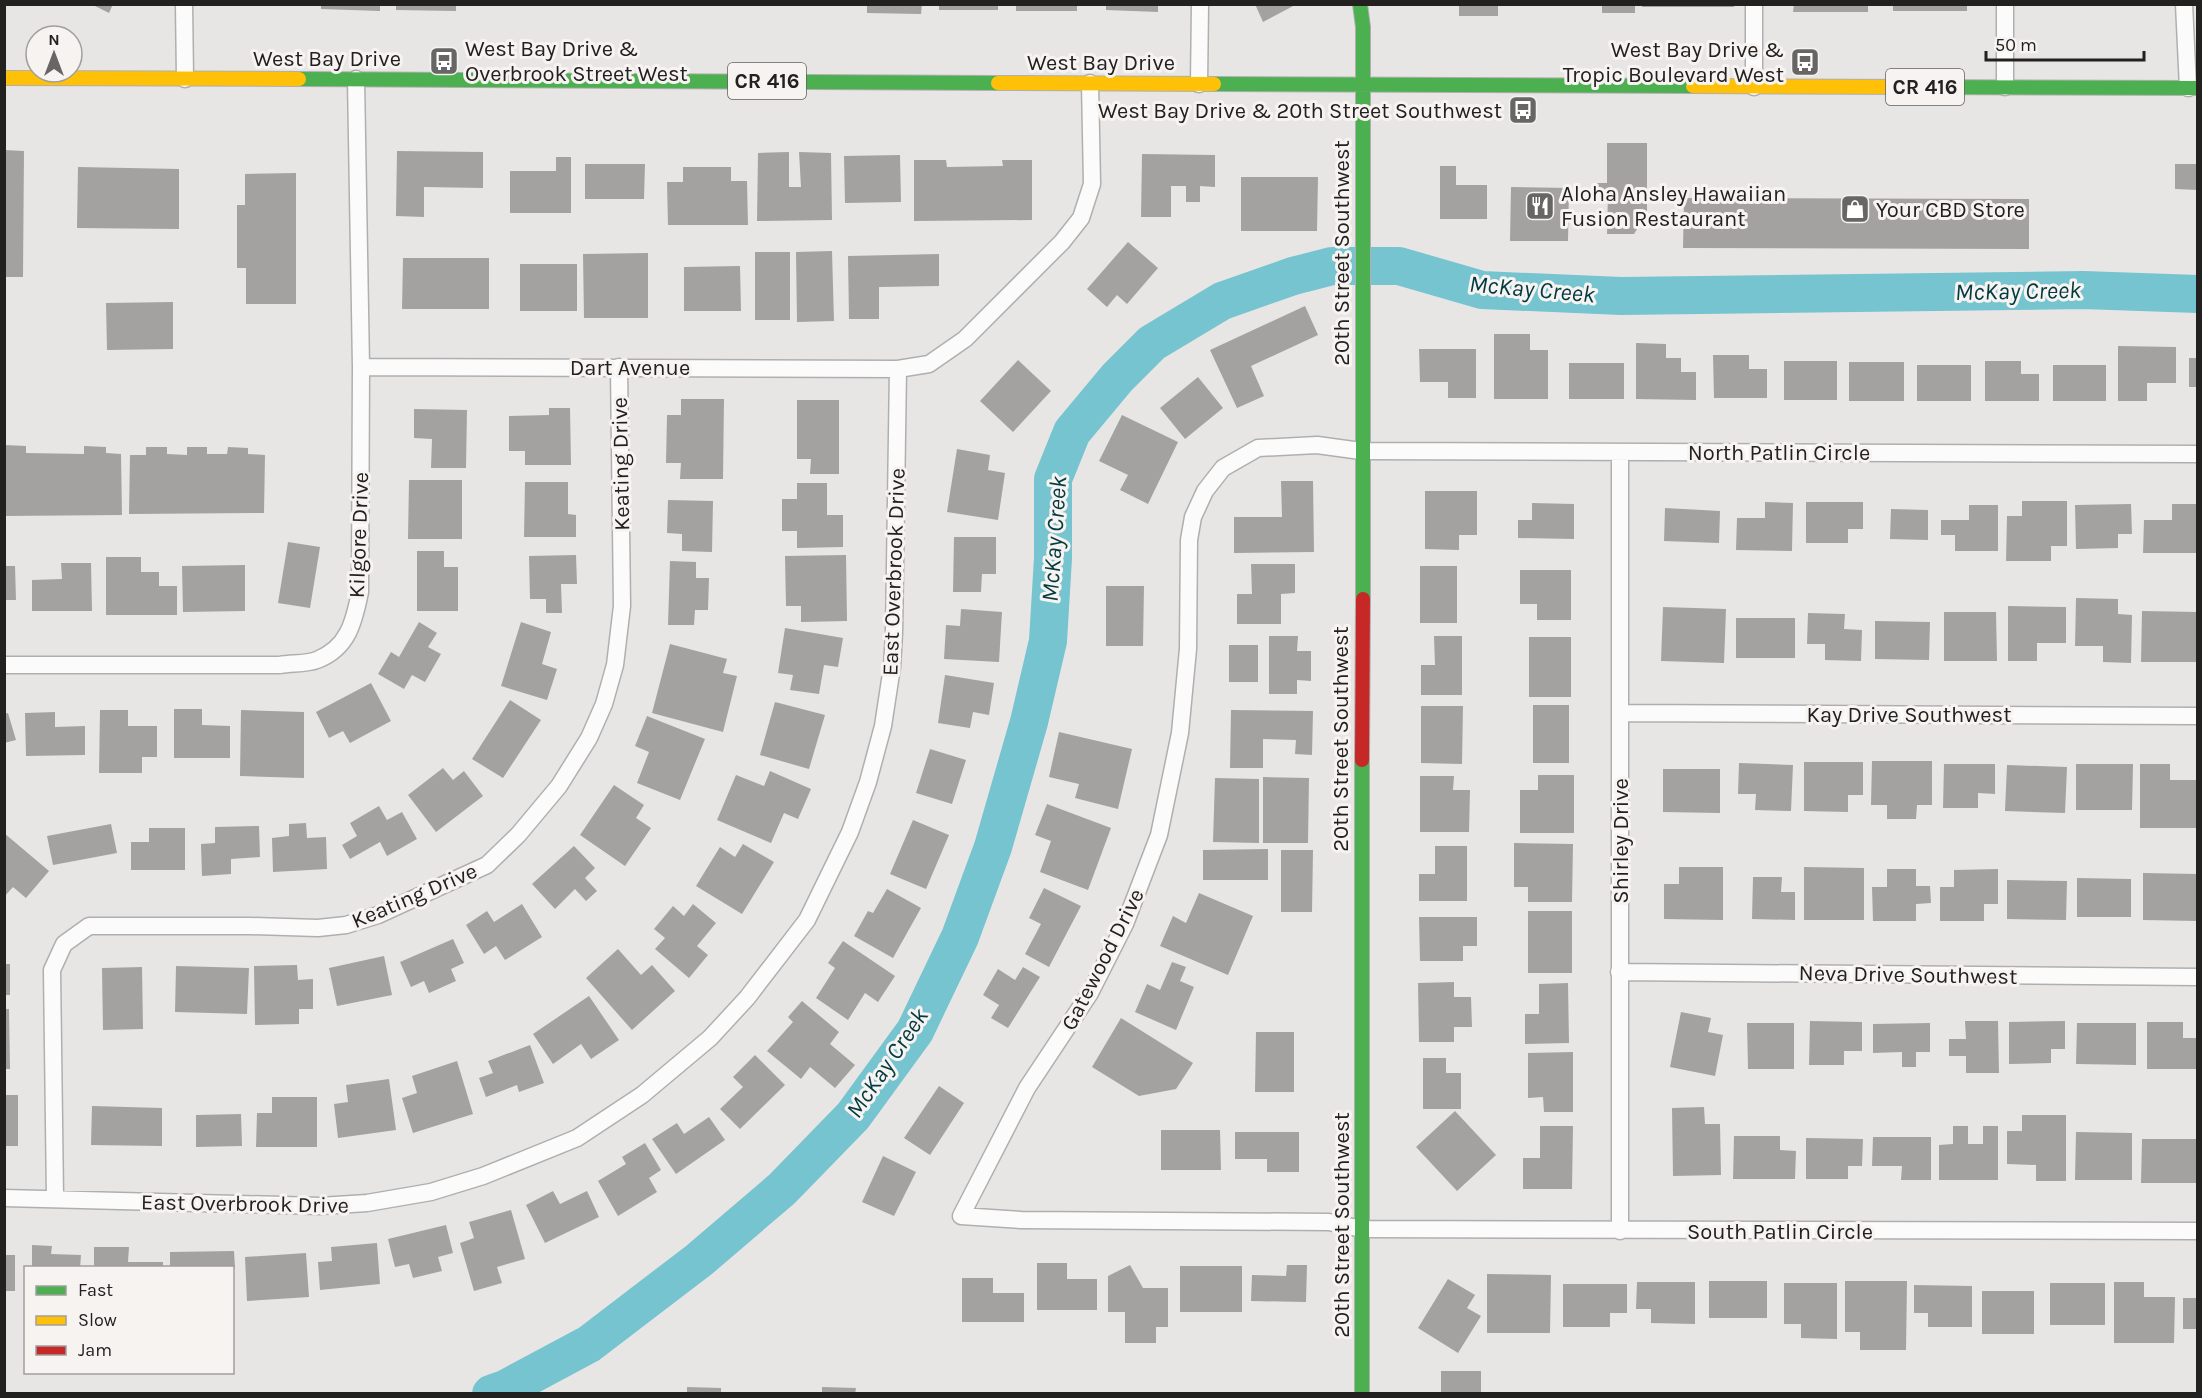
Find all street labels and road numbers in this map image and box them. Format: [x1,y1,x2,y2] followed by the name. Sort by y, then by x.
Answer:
[253,46,401,72] street label: West Bay Drive
[1027,50,1175,76] street label: West Bay Drive
[728,63,806,99] road number: CR 416
[1886,69,1964,105] road number: CR 416
[1329,140,1355,366] street label: 20th Street Southwest
[570,355,690,381] street label: Dart Avenue
[607,397,635,531] street label: Keating Drive
[1688,440,1870,466] street label: North Patlin Circle
[877,468,911,676] street label: East Overbrook Drive
[344,471,374,599] street label: Kilgore Drive
[1328,626,1354,852] street label: 20th Street Southwest
[1807,702,2011,728] street label: Kay Drive Southwest
[1608,778,1634,904] street label: Shirley Drive
[348,858,481,934] street label: Keating Drive
[1056,884,1150,1035] street label: Gatewood Drive
[1798,960,2017,990] street label: Neva Drive Southwest
[1329,1112,1355,1338] street label: 20th Street Southwest
[141,1189,349,1219] street label: East Overbrook Drive
[1687,1219,1873,1245] street label: South Patlin Circle

